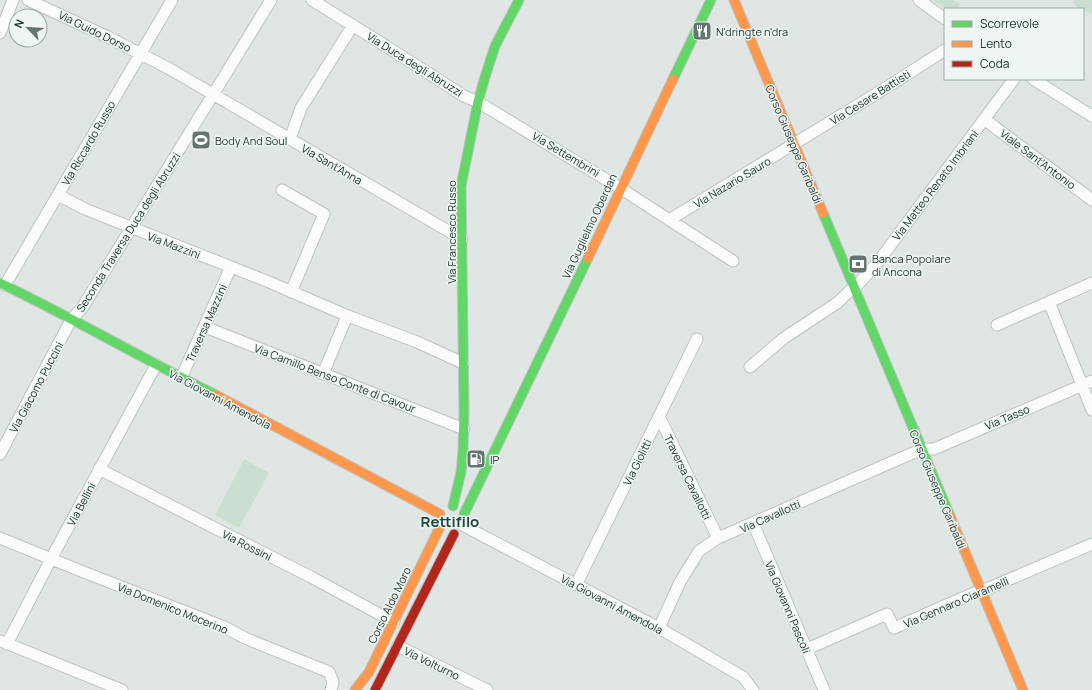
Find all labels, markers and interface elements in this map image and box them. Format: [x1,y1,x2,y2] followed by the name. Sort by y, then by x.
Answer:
[56,7,134,55] street label: Via Guido Dorso
[8,8,48,48] north arrow
[944,8,1084,80] legend
[980,15,1039,32] text: Scorrevole
[10,17,27,30] text: N
[691,20,713,42] restaurant icon: N'dringte n'dra
[716,24,788,39] place label: N'dringte n'dra
[364,28,466,100] street label: Via Duca degli Abruzzi
[980,35,1012,52] text: Lento
[980,55,1009,72] text: Coda
[827,66,913,128] street label: Via Cesare Battisti
[762,82,826,206] street label: Corso Giuseppe Garibaldi
[58,97,119,188] street label: Via Riccardo Russo
[997,126,1079,193] street label: Viale Sant'Antonio
[888,127,982,243] street label: Via Matteo Renato Imbriani
[529,128,603,180] street label: Via Settembrini
[190,129,212,151] sports icon: Body And Soul
[215,133,287,148] place label: Body And Soul
[299,140,365,188] street label: Via Sant'Anna
[72,149,184,315] street label: Seconda Traversa Duca degli Abruzzi
[691,153,774,211] street label: Via Nazario Sauro
[558,171,620,281] street label: Via Guglielmo Oberdan
[444,180,459,284] street label: Via Francesco Russo
[145,228,203,262] street label: Via Mazzini
[872,251,951,279] place label: Banca Popolare di Ancona
[847,253,869,275] bank icon: Banca Popolare di Ancona
[182,282,230,364] street label: Traversa Mazzini
[6,339,66,435] street label: Via Giacomo Puccini
[252,340,418,416] street label: Via Camillo Benso Conte di Cavour
[166,366,274,432] street label: Via Giovanni Amendola
[982,401,1032,433] street label: Via Tasso
[906,427,970,551] street label: Corso Giuseppe Garibaldi
[661,432,715,522] street label: Traversa Cavallotti
[619,436,655,488] street label: Via Giolitti
[465,448,487,470] fuel station icon: IP
[490,452,500,467] place label: IP
[63,480,99,528] street label: Via Bellini
[737,496,803,536] street label: Via Cavallotti
[421,511,479,532] district label: Rettifilo
[220,526,274,564] street label: Via Rossini
[762,559,814,655] street label: Via Giovanni Pascoli
[364,564,414,646] street label: Corso Aldo Moro
[558,571,666,637] street label: Via Giovanni Amendola
[901,573,1011,631] street label: Via Gennaro Ciaramelli
[115,579,231,637] street label: Via Domenico Mocerino
[402,643,463,683] street label: Via Volturno

